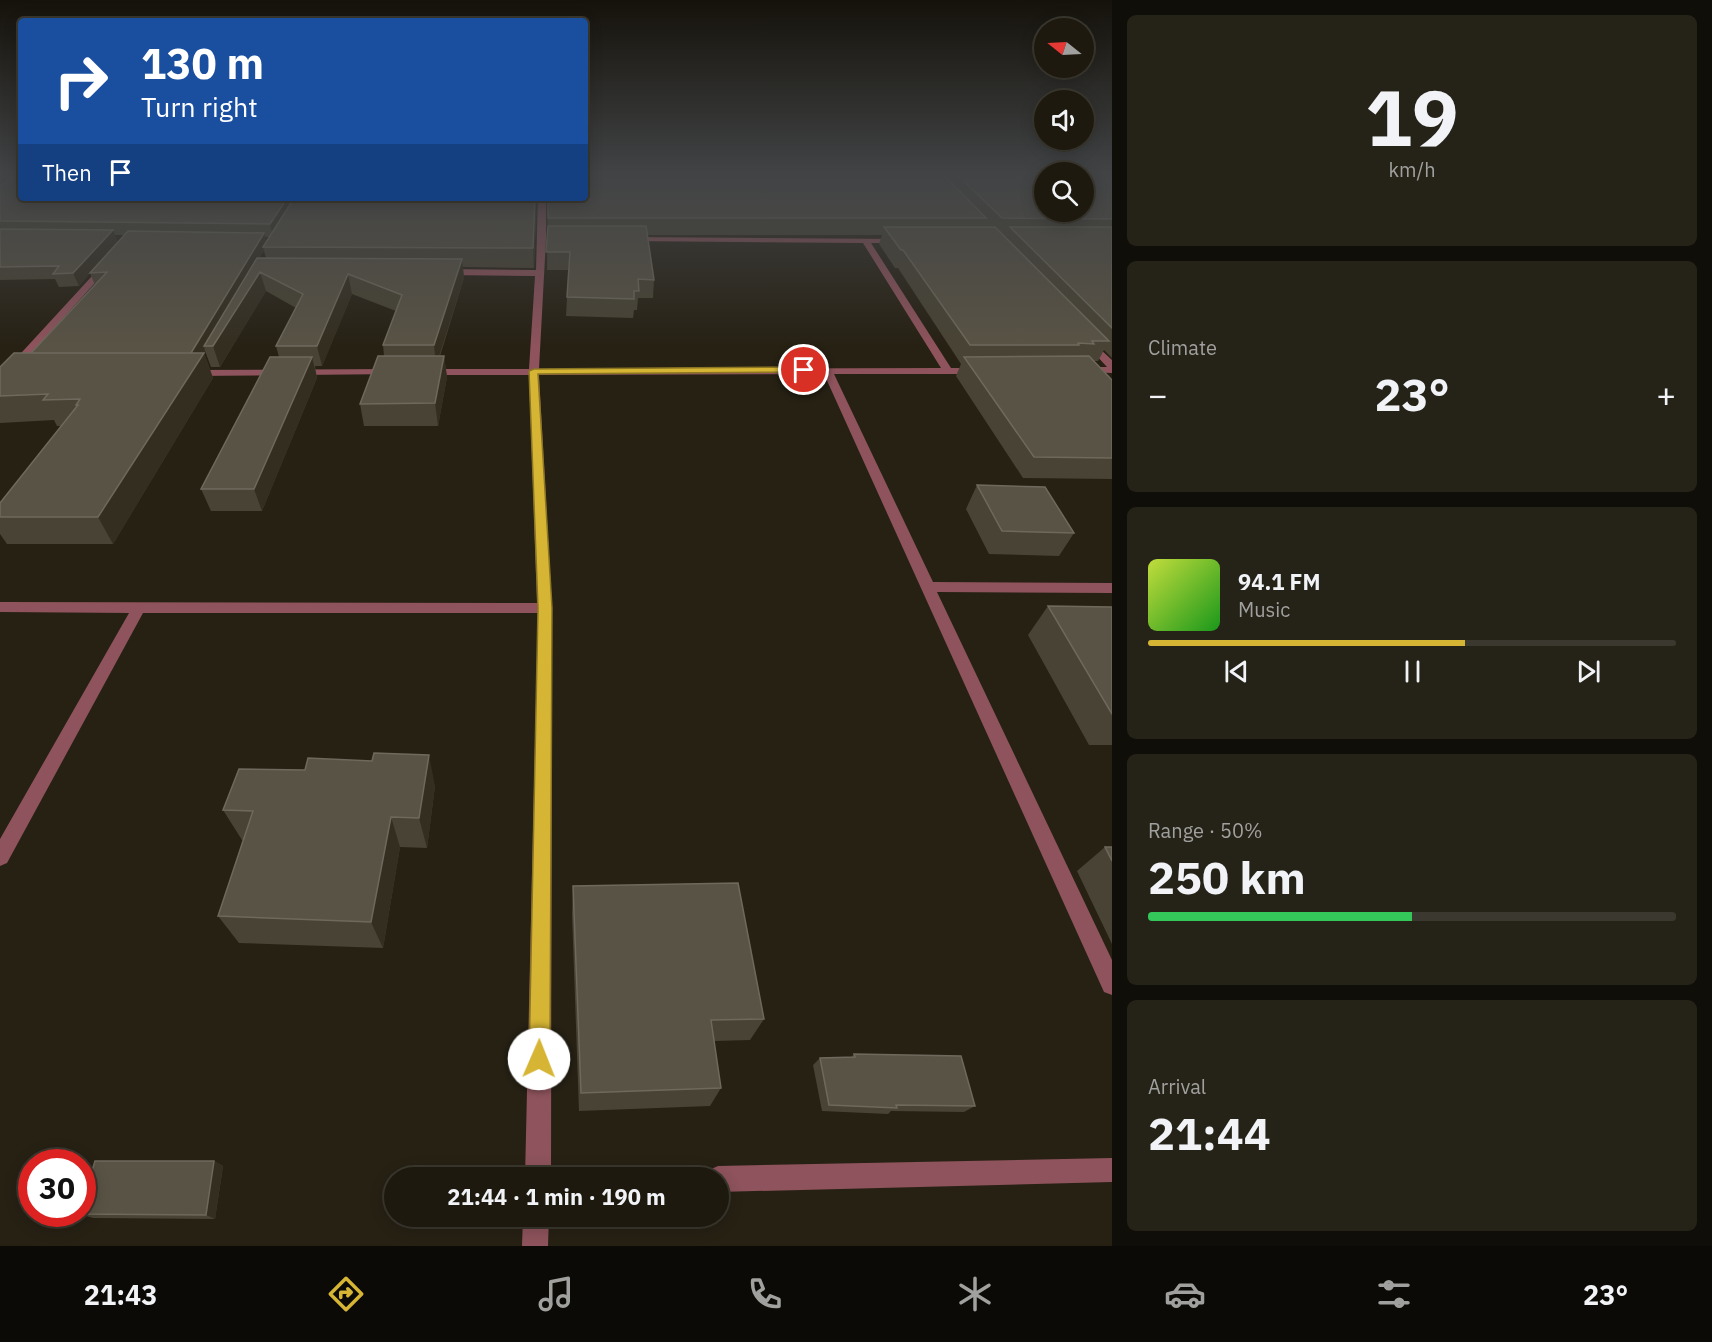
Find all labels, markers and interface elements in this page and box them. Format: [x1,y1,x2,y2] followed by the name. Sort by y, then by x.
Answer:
[1034,18,1094,78] north arrow
[1034,18,1094,222] map controls
[141,36,264,91] text: 130 m
[42,42,120,120] icon: right
[1365,66,1459,167] text: 19
[141,89,258,124] text: Turn right
[1034,90,1094,150] button: sound
[104,156,137,189] icon: arrive
[1388,156,1436,183] text: km/h
[42,158,92,187] text: Then
[1034,162,1094,222] button: search
[1148,334,1217,361] text: Climate
[778,344,829,395] pin
[787,353,820,386] icon: arrive
[1374,365,1450,423] text: 23°
[1148,373,1168,416] text: −
[1656,373,1676,416] text: +
[1238,567,1321,596] text: 94.1 FM
[1238,596,1290,623] text: Music
[1220,655,1253,688] icon: previous
[1396,655,1429,688] icon: pause
[1572,655,1605,688] icon: next
[1148,817,1263,844] text: Range · 50%
[1148,848,1306,906] text: 250 km
[507,1027,571,1091] position arrow
[1148,1073,1206,1100] text: Arrival
[1148,1104,1271,1162] text: 21:44
[18,1149,96,1227] speed limit sign: 30
[447,1182,666,1211] text: 21:44 · 1 min · 190 m
[325,1273,367,1315] icon: directions
[535,1273,577,1315] icon: music
[744,1273,786,1315] icon: phone
[954,1273,996,1315] icon: climate
[1164,1273,1206,1315] icon: car
[1373,1273,1415,1315] icon: filters
[84,1277,158,1312] text: 21:43
[1583,1277,1628,1312] text: 23°

